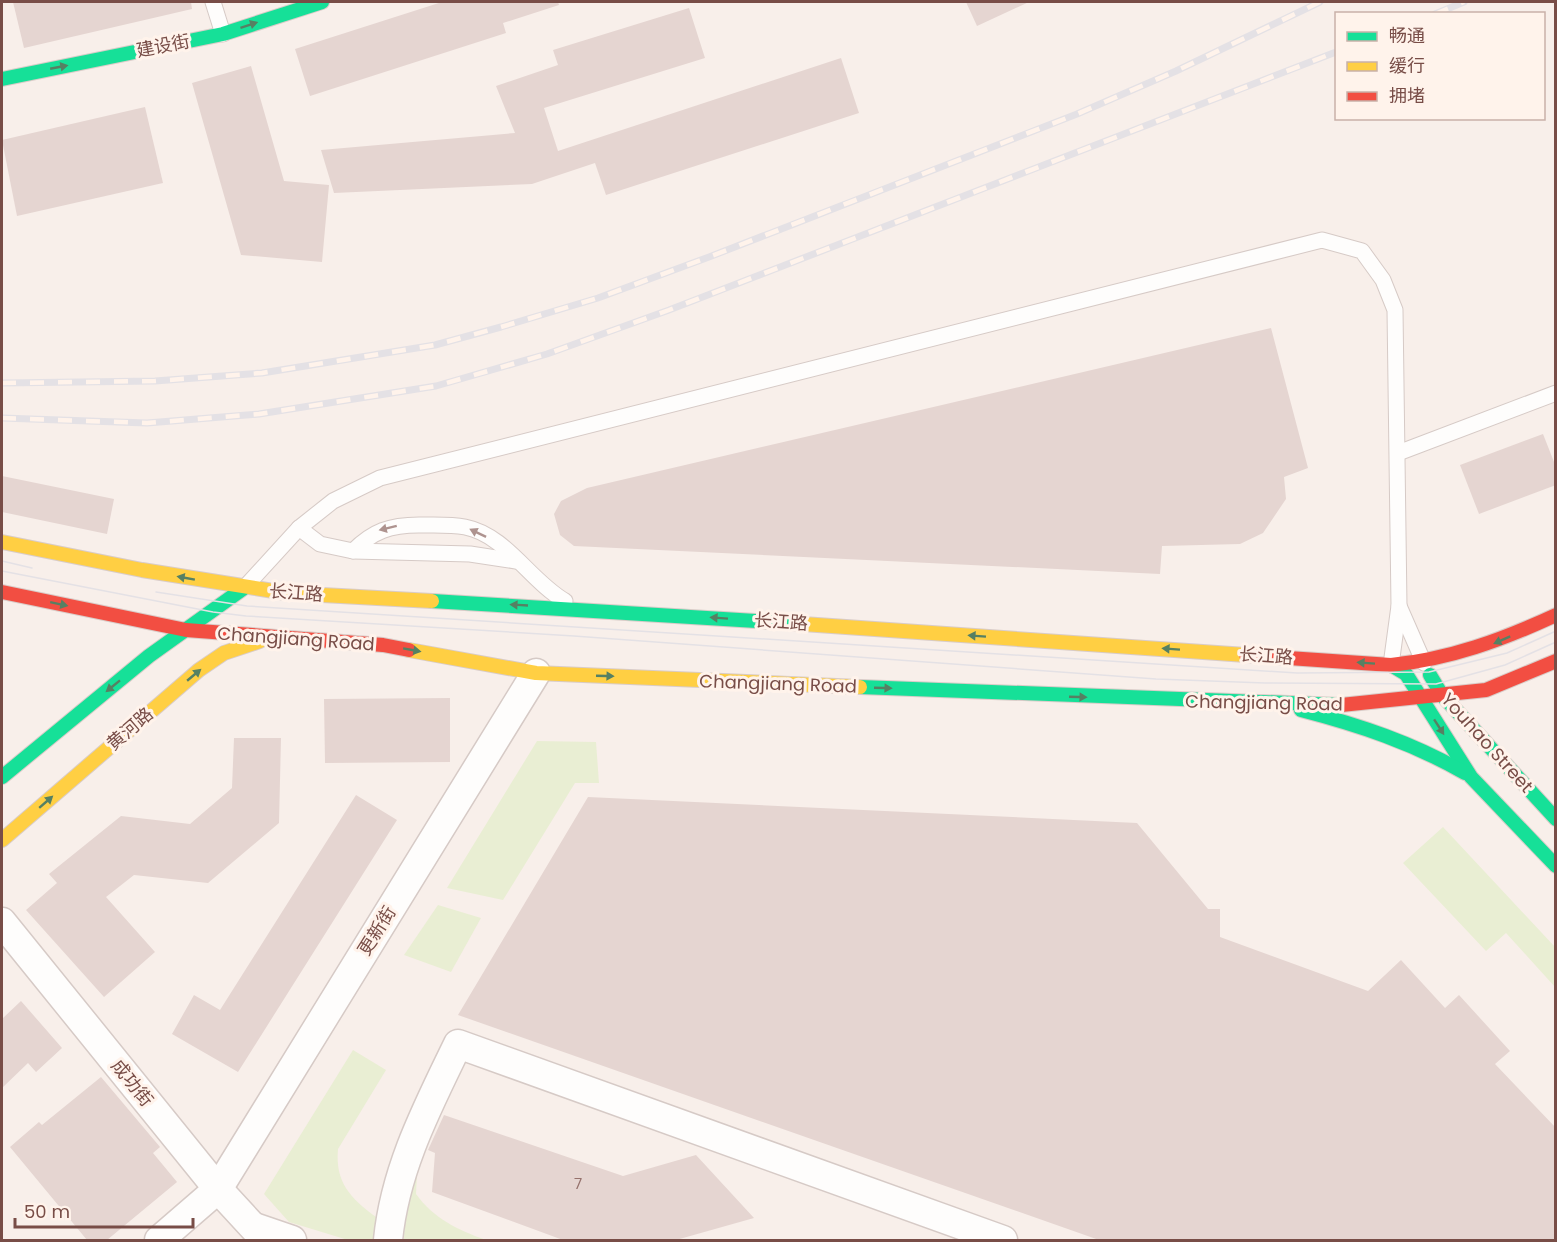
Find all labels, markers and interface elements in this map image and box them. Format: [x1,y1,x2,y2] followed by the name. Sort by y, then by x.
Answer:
[1335,12,1545,120] legend
[240,20,258,30] one-way arrow
[1389,23,1425,48] text: 畅通
[134,28,192,63] street label: 建设街
[1389,53,1425,78] text: 缓行
[50,62,69,71] one-way arrow
[1389,83,1425,108] text: 拥堵
[379,524,397,534] one-way arrow
[470,528,487,537] one-way arrow
[176,573,195,582] one-way arrow
[268,578,324,607] street label: 长江路
[50,600,69,609] one-way arrow
[509,600,528,609] one-way arrow
[753,607,809,636] street label: 长江路
[710,613,729,622] one-way arrow
[217,621,376,656] street label: Changjiang Road
[967,631,986,640] one-way arrow
[1493,635,1511,645] one-way arrow
[1238,641,1294,670] street label: 长江路
[1162,645,1181,654] one-way arrow
[402,646,421,655] one-way arrow
[1356,658,1375,668] one-way arrow
[186,668,202,681] one-way arrow
[699,668,857,699] street label: Changjiang Road
[595,672,614,681] one-way arrow
[106,679,121,692] one-way arrow
[874,684,893,693] one-way arrow
[1436,687,1539,798] street label: Youhao Street
[1185,689,1343,716] street label: Changjiang Road
[1069,692,1088,701] one-way arrow
[101,701,158,756] street label: 黄河路
[1433,718,1445,734] one-way arrow
[38,796,53,809] one-way arrow
[352,901,401,960] street label: 更新街
[106,1054,159,1112] street label: 成功街
[574,1173,582,1194] house number: 7
[15,1191,194,1229] scale bar
[24,1199,70,1224] text: 50 m

